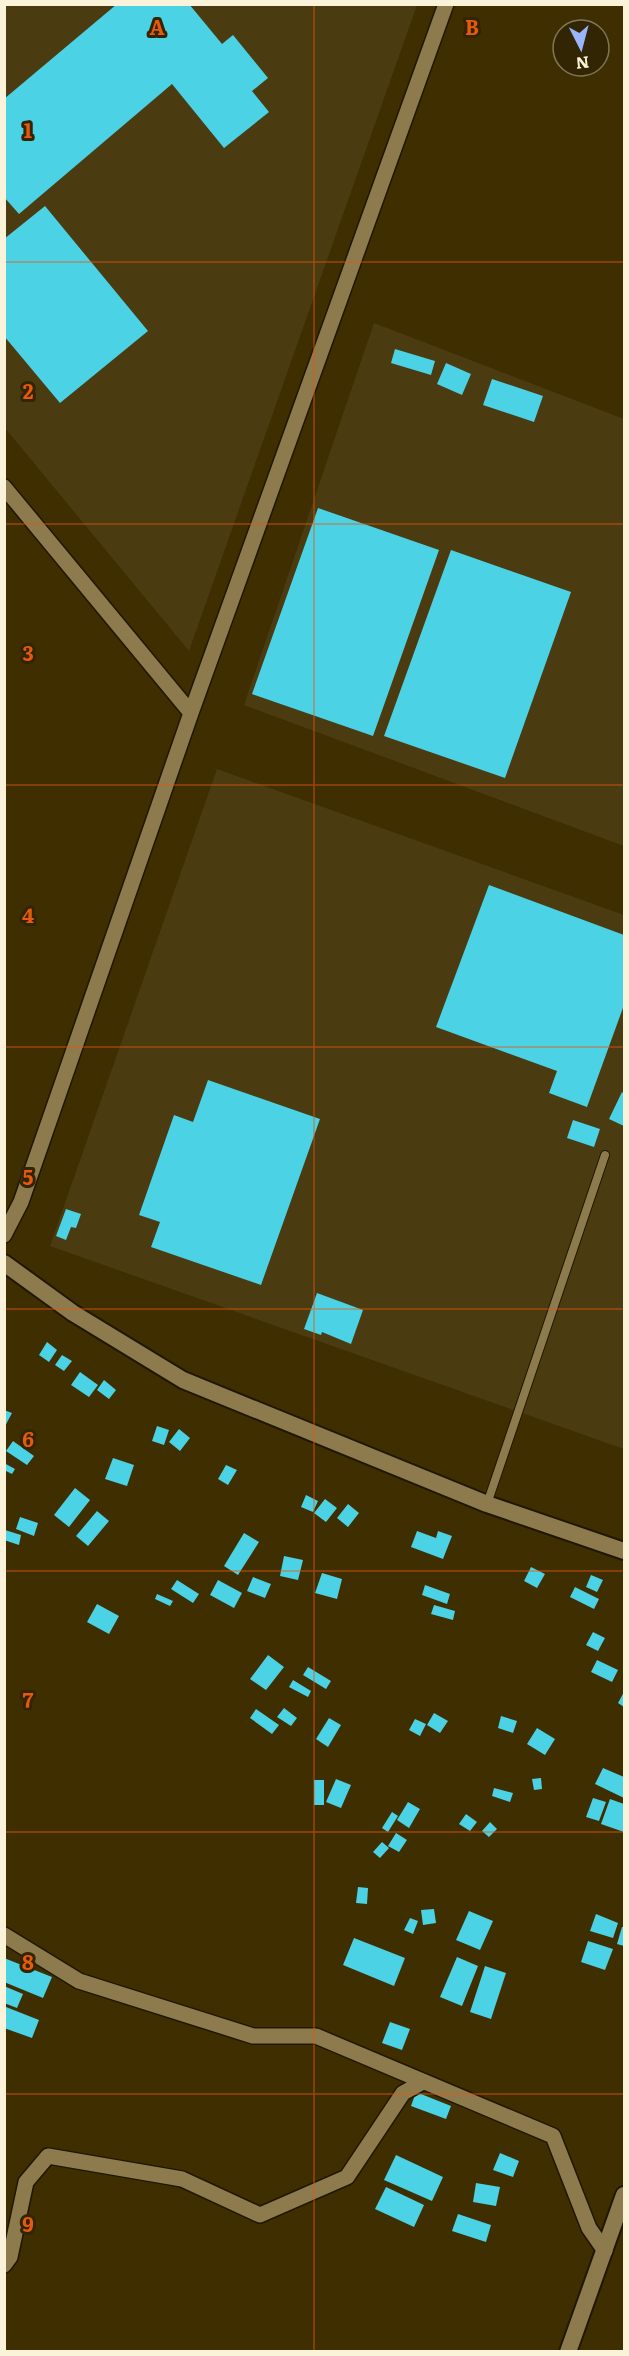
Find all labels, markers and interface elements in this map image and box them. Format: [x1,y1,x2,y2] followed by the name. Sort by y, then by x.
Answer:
[149,11,165,41] text: A
[465,11,479,41] text: B
[551,18,611,78] north arrow
[575,51,591,77] text: N
[24,114,32,144] text: 1
[23,375,34,405] text: 2
[22,637,34,667] text: 3
[22,899,34,929] text: 4
[23,1161,34,1191] text: 5
[22,1423,34,1453] text: 6
[23,1684,34,1714] text: 7
[22,1946,34,1976] text: 8
[22,2208,34,2238] text: 9

